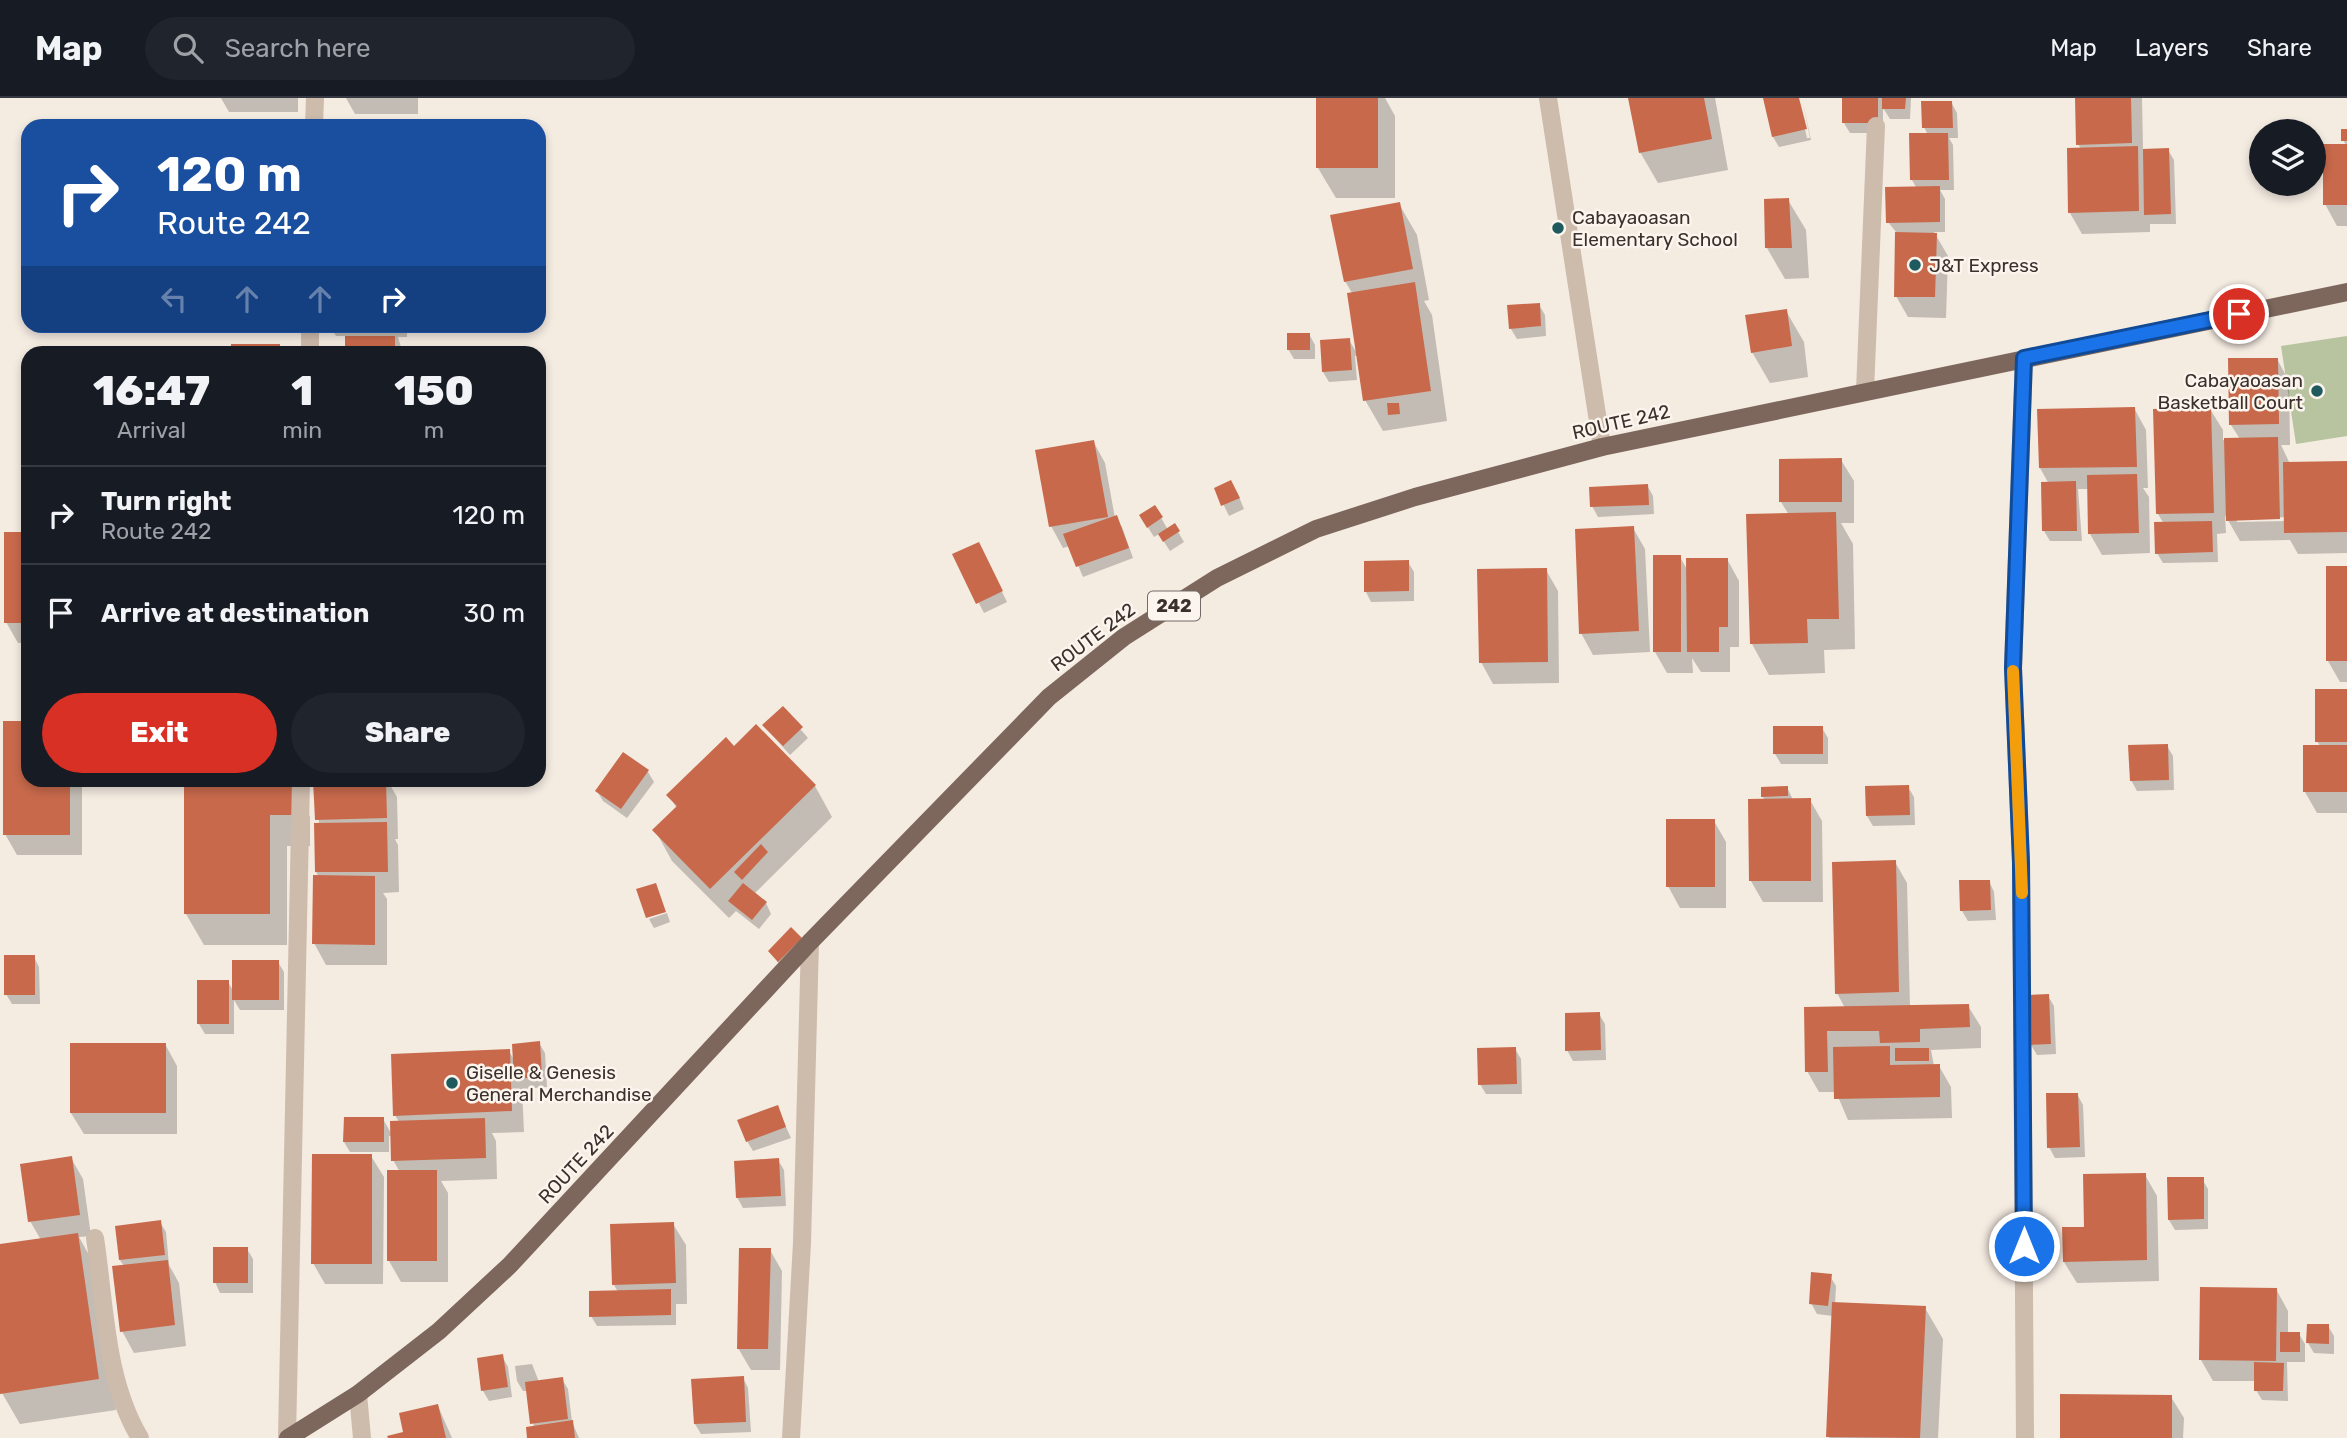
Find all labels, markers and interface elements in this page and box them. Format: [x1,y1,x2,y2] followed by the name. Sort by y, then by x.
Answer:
[145,17,635,80] search box
[35,29,103,68] text: Map
[169,29,207,67] icon: search
[225,33,370,64] text: Search here
[2050,34,2097,62] text: Map
[2135,34,2209,62] text: Layers
[2247,34,2312,62] text: Share
[2249,119,2326,196] map controls
[2249,119,2326,196] button: layers
[157,145,302,203] text: 120 m
[42,147,133,238] icon: right
[157,204,311,242] text: Route 242
[1572,206,1738,251] place label: Cabayaoasan Elementary School
[1550,220,1566,236] marker: Cabayaoasan Elementary School
[1929,254,2039,277] place label: J&T Express
[1907,257,1923,273] marker: J&T Express
[155,280,193,318] icon: left
[228,280,266,318] icon: ahead
[301,280,339,318] icon: ahead
[374,280,412,318] icon: right
[2209,284,2269,344] pin
[2220,295,2258,333] icon: arrive
[93,366,210,416] text: 16:47
[291,366,313,416] text: 1
[394,366,474,416] text: 150
[2157,369,2304,414] place label: Cabayaoasan Basketball Court
[2309,383,2325,399] marker: Cabayaoasan Basketball Court
[1570,400,1672,444] street label: ROUTE 242
[117,416,186,444] text: Arrival
[282,416,322,444] text: min
[424,416,444,444] text: m
[101,486,231,517] text: Turn right
[42,496,80,534] icon: right
[453,500,525,531] text: 120 m
[101,517,212,545] text: Route 242
[1148,592,1200,620] road number: 242
[42,594,80,632] icon: arrive
[101,598,369,629] text: Arrive at destination
[463,598,525,629] text: 30 m
[1046,598,1140,676] street label: ROUTE 242
[42,693,277,773] button: Exit
[291,693,525,773] button: Share
[466,1061,652,1106] place label: Giselle & Genesis General Merchandise
[444,1075,460,1091] marker: Giselle & Genesis General Merchandise
[534,1120,618,1208] street label: ROUTE 242
[1987,1209,2061,1283] position arrow

